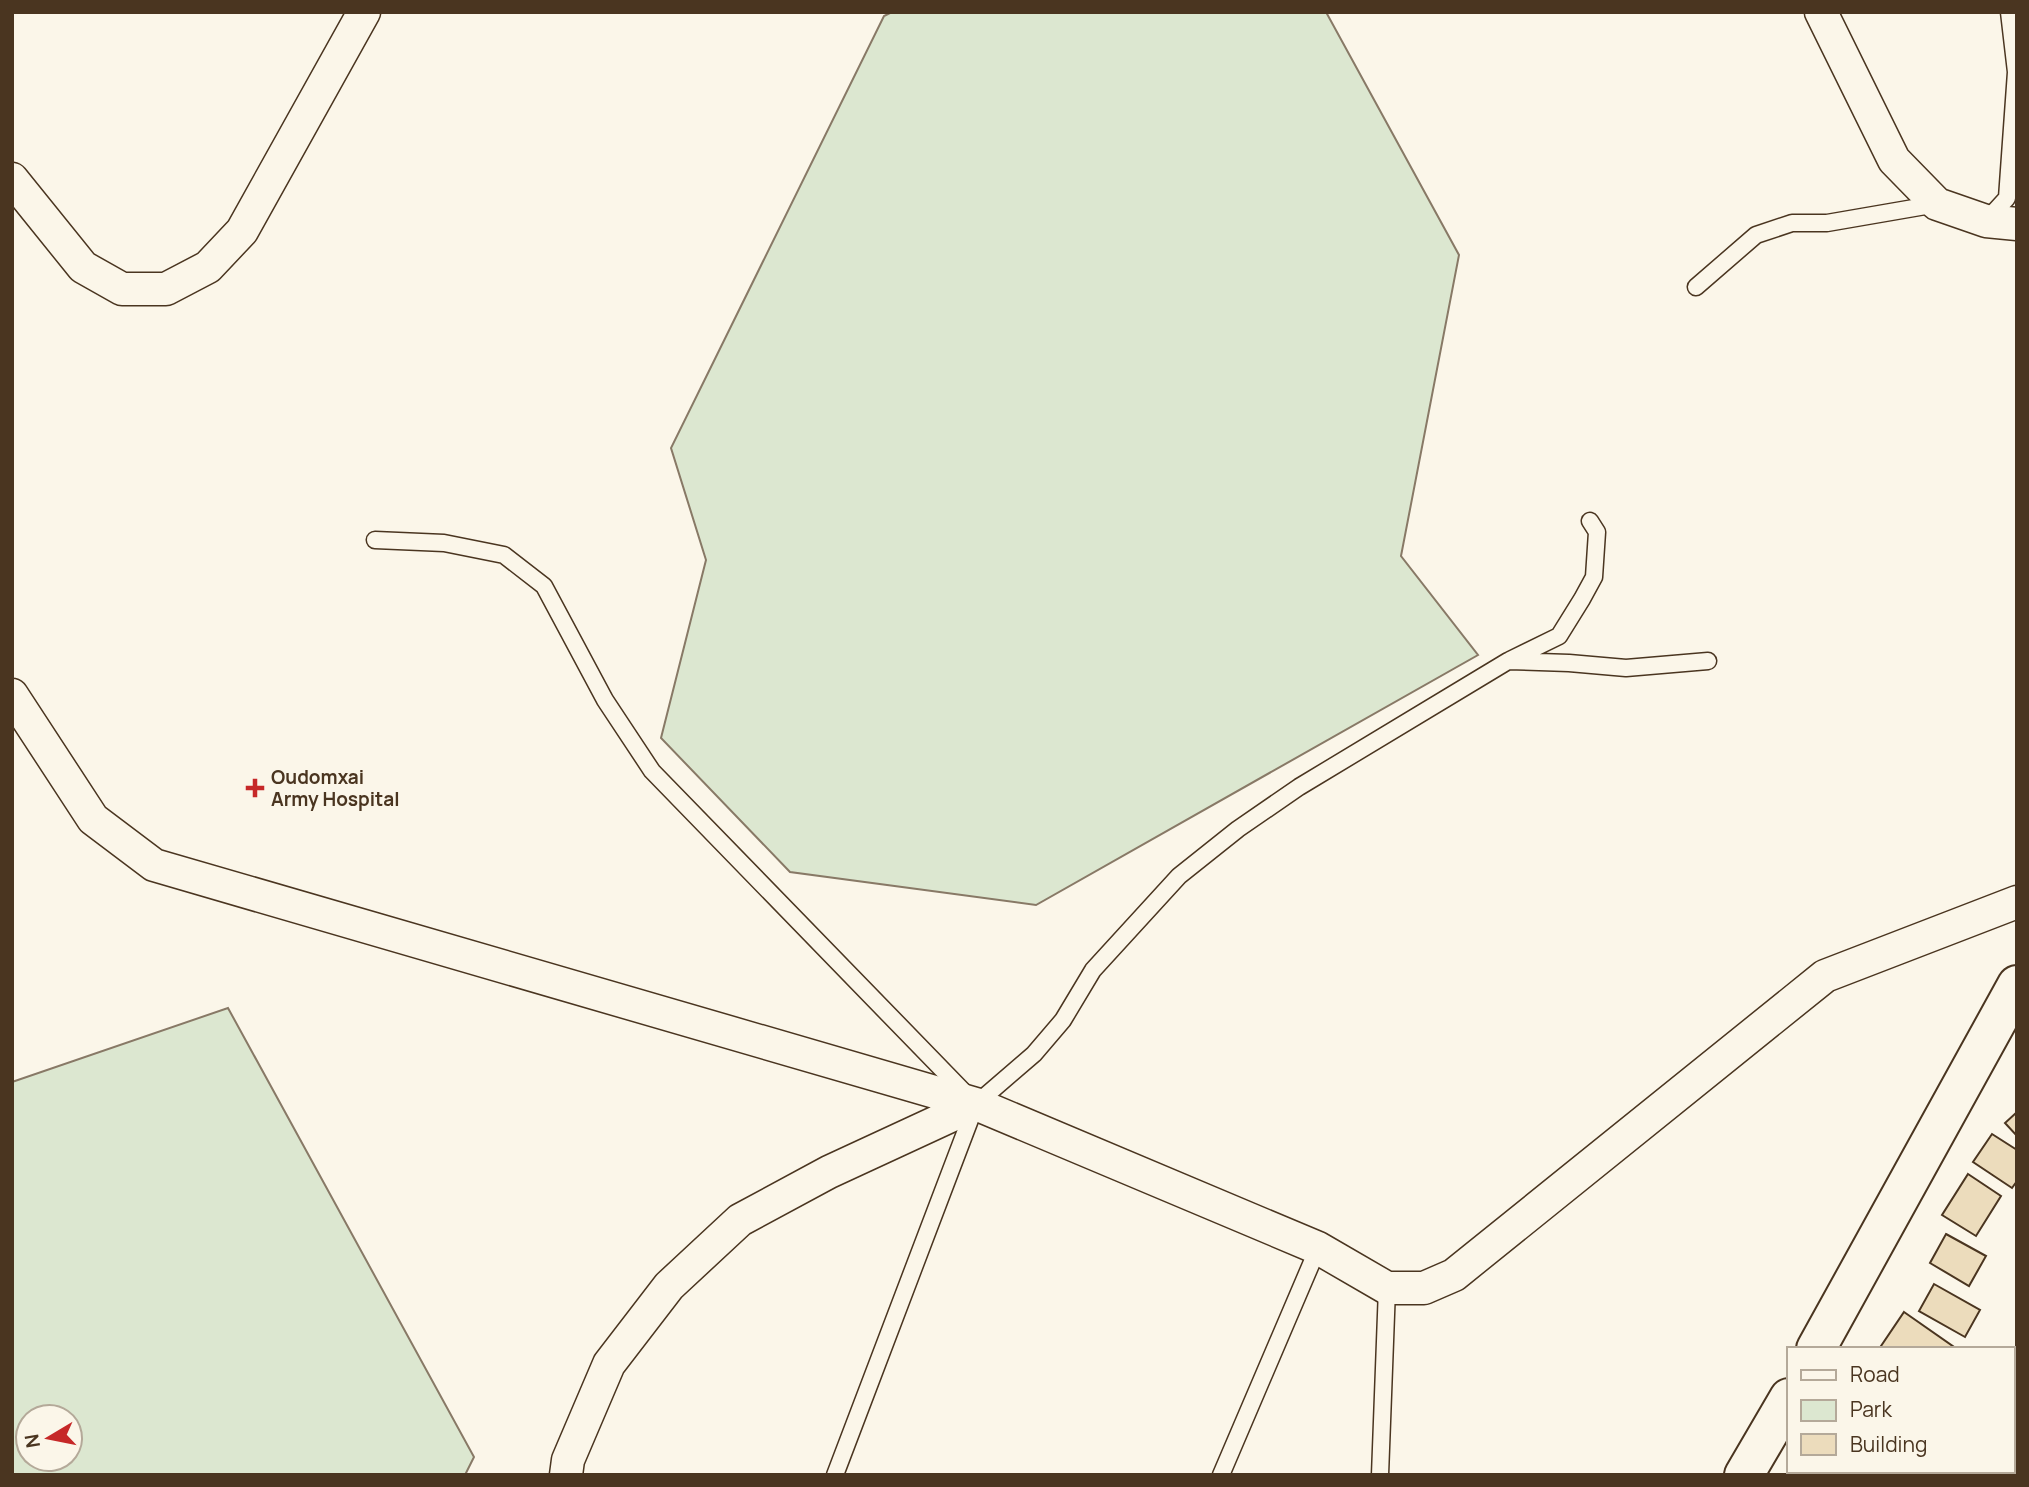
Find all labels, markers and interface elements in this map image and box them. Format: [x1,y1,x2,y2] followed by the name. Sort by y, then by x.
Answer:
[271,764,400,812] place label: Oudomxai Army Hospital
[245,778,265,798] marker: Oudomxai Army Hospital
[1787,1347,2015,1473] legend
[1850,1360,1900,1388] text: Road
[1850,1395,1892,1423] text: Park
[14,1403,84,1473] north arrow
[1850,1430,1927,1458] text: Building
[18,1432,46,1450] text: N

